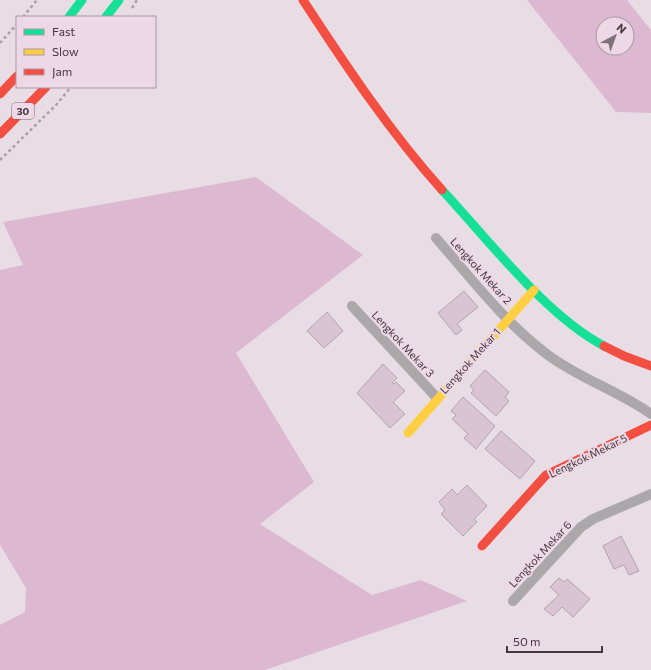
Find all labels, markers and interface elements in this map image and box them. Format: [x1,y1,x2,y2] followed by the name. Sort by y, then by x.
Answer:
[16,16,156,88] legend
[595,16,635,56] north arrow
[615,20,629,36] text: N
[52,24,75,38] text: Fast
[52,44,79,58] text: Slow
[52,64,72,79] text: Jam
[12,103,34,119] road number: 30
[448,235,515,307] street label: Lengkok Mekar 2
[369,308,437,379] street label: Lengkok Mekar 3
[437,325,503,396] street label: Lengkok Mekar 1
[546,431,629,480] street label: Lengkok Mekar 5
[506,518,574,590] street label: Lengkok Mekar 6
[507,628,602,654] scale bar
[513,634,541,648] text: 50 m

